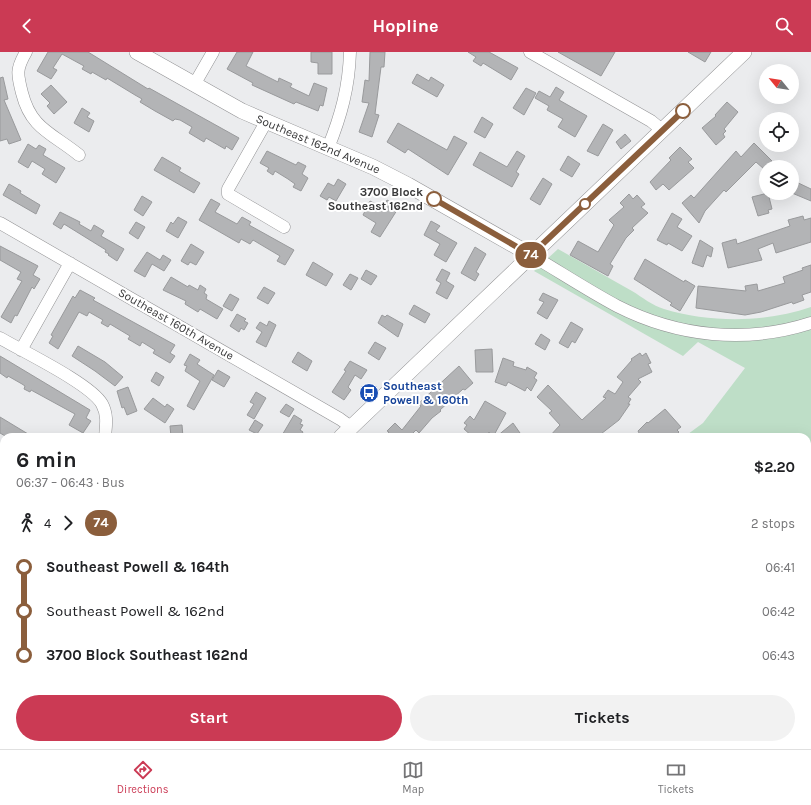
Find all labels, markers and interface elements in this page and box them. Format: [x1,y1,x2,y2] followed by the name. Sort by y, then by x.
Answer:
[16,15,38,37] icon: back
[372,15,439,37] text: Hopline
[773,15,795,37] icon: search
[759,64,799,104] north arrow
[759,64,799,200] map controls
[675,103,691,119] unlabelled marker
[254,111,382,177] street label: Southeast 162nd Avenue
[759,112,799,152] button: locate
[759,160,799,200] button: layers
[328,185,423,213] place label: 3700 Block Southeast 162nd
[426,191,442,207] marker: 3700 Block Southeast 162nd
[579,198,591,210] unlabelled marker
[513,242,549,268] line badge: 74
[523,246,539,263] text: 74
[116,285,236,363] street label: Southeast 160th Avenue
[383,379,469,407] place label: Southeast Powell & 160th
[358,382,380,404] bus stop icon: Southeast Powell & 160th
[16,447,77,473] text: 6 min
[754,458,795,476] text: $2.20
[16,475,125,490] text: 06:37 – 06:43 · Bus
[16,512,38,534] icon: walk
[57,512,79,534] icon: forward
[93,514,109,531] text: 74
[44,516,51,531] text: 4
[751,516,795,531] text: 2 stops
[46,558,229,576] text: Southeast Powell & 164th
[765,560,795,575] text: 06:41
[46,602,225,620] text: Southeast Powell & 162nd
[762,604,795,619] text: 06:42
[46,646,248,664] text: 3700 Block Southeast 162nd
[762,648,795,663] text: 06:43
[16,695,402,741] button: Start
[410,695,795,741] button: Tickets
[117,759,169,796] tab: Directions
[402,759,424,796] tab: Map
[658,759,694,796] tab: Tickets

